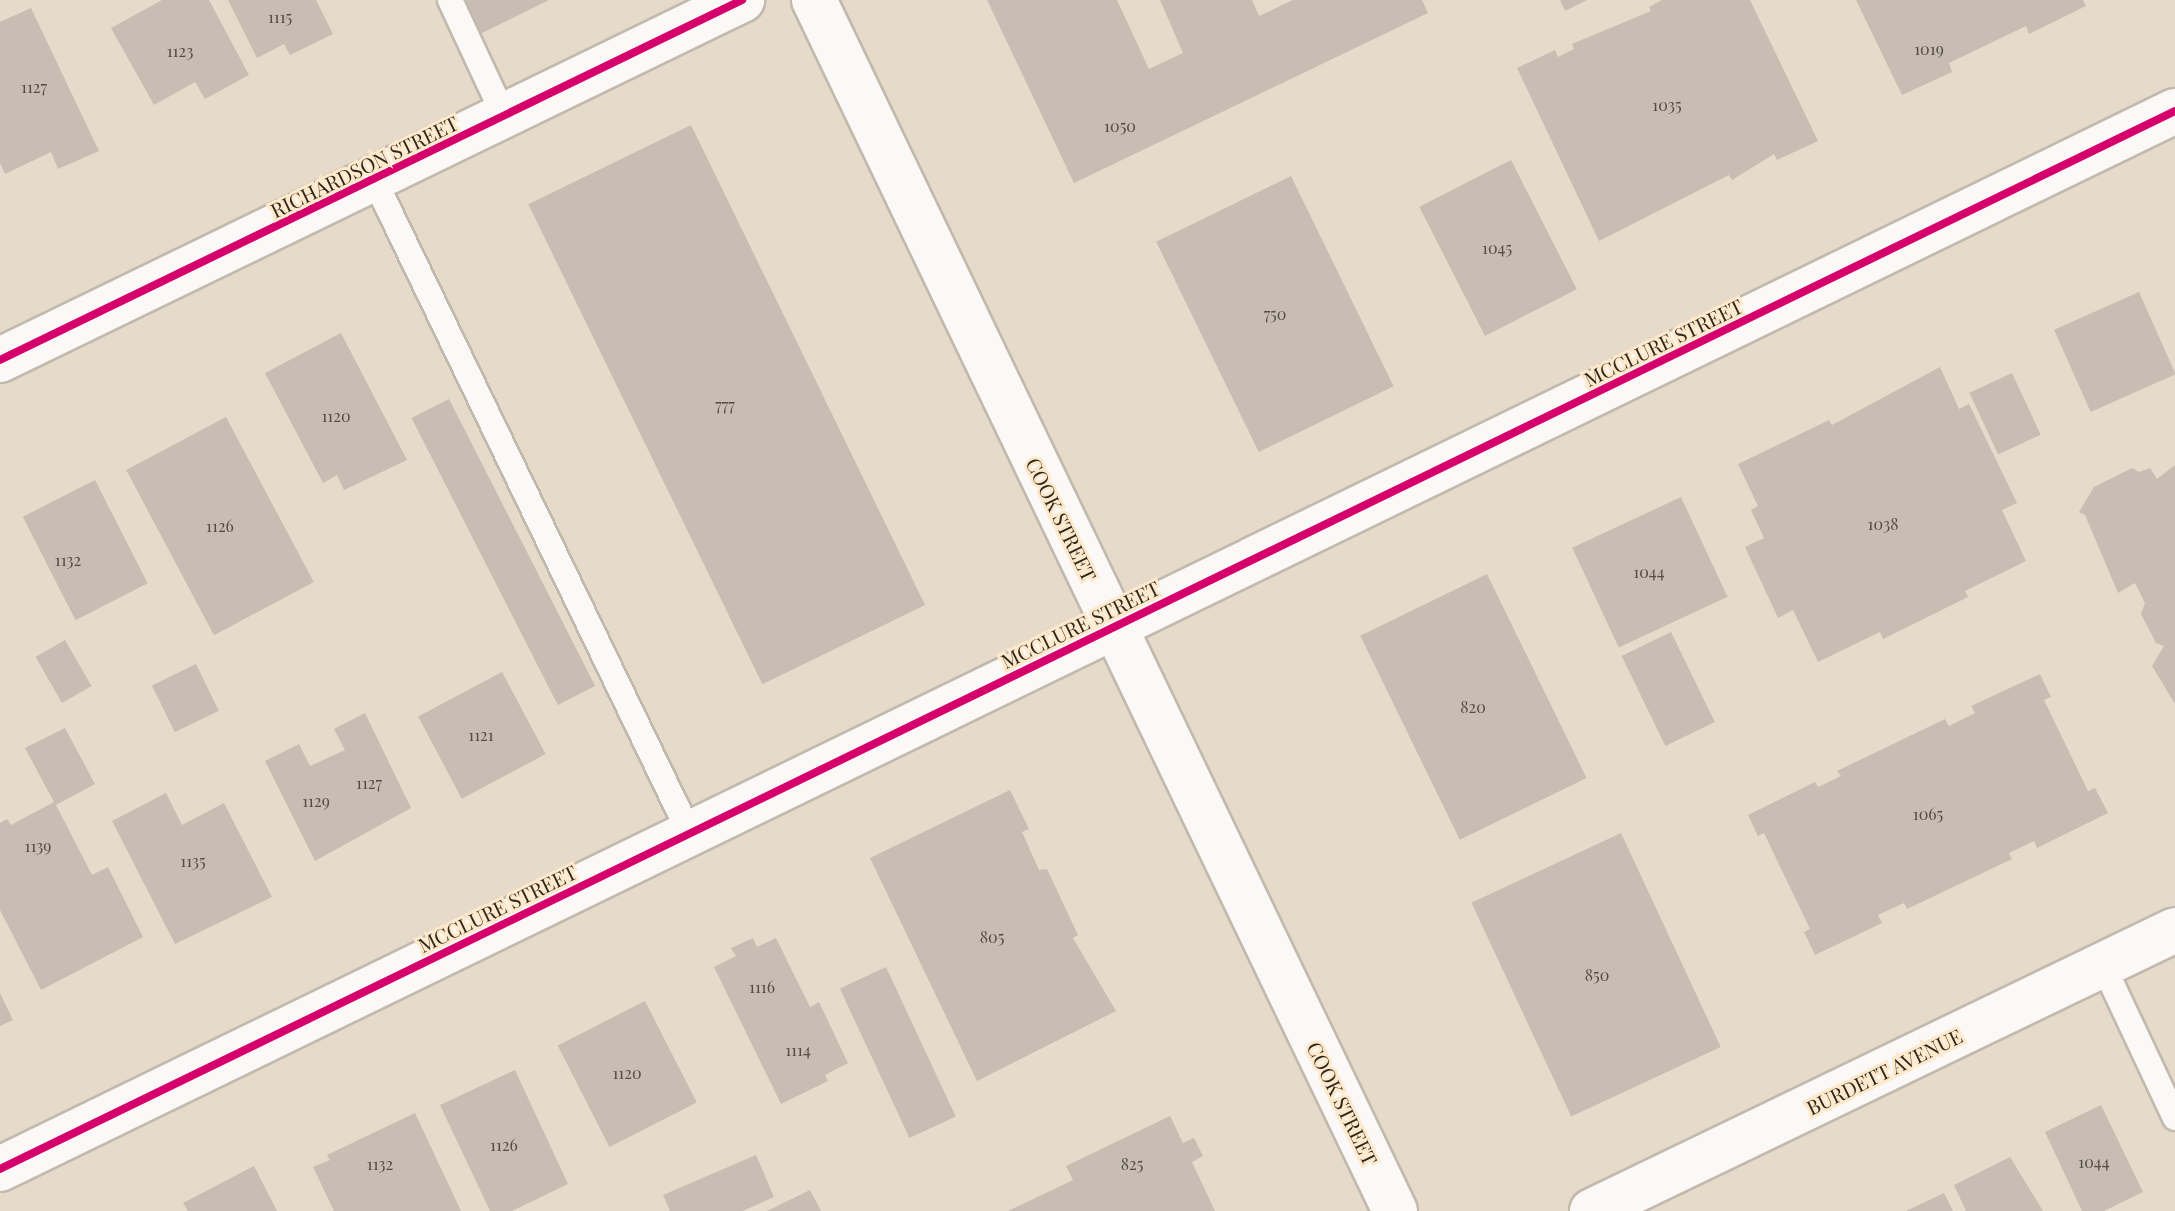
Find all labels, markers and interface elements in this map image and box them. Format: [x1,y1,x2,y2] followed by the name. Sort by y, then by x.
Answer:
[268,7,292,27] house number: 1115
[1914,39,1944,59] house number: 1019
[167,41,193,61] house number: 1123
[21,77,47,97] house number: 1127
[1652,95,1682,115] house number: 1035
[266,110,462,222] street label: RICHARDSON STREET
[1104,116,1136,136] house number: 1050
[1482,238,1512,258] house number: 1045
[1580,293,1746,391] street label: MCCLURE STREET
[1264,304,1286,324] house number: 750
[715,395,735,415] house number: 777
[321,406,351,426] house number: 1120
[1022,453,1102,585] street label: COOK STREET
[1867,514,1899,534] house number: 1038
[206,516,234,536] house number: 1126
[55,550,81,570] house number: 1132
[1633,562,1665,582] house number: 1044
[997,575,1163,673] street label: MCCLURE STREET
[1460,697,1486,717] house number: 820
[468,725,494,745] house number: 1121
[356,773,382,793] house number: 1127
[302,791,330,811] house number: 1129
[1913,804,1943,824] house number: 1065
[25,836,51,856] house number: 1139
[180,851,206,871] house number: 1135
[414,859,580,957] street label: MCCLURE STREET
[980,927,1004,947] house number: 805
[1585,965,1609,985] house number: 850
[749,977,775,997] house number: 1116
[1802,1023,1966,1119] street label: BURDETT AVENUE
[1303,1037,1383,1169] street label: COOK STREET
[785,1040,811,1060] house number: 1114
[612,1063,642,1083] house number: 1120
[490,1135,518,1155] house number: 1126
[2078,1152,2110,1172] house number: 1044
[367,1154,393,1174] house number: 1132
[1121,1154,1143,1174] house number: 825

